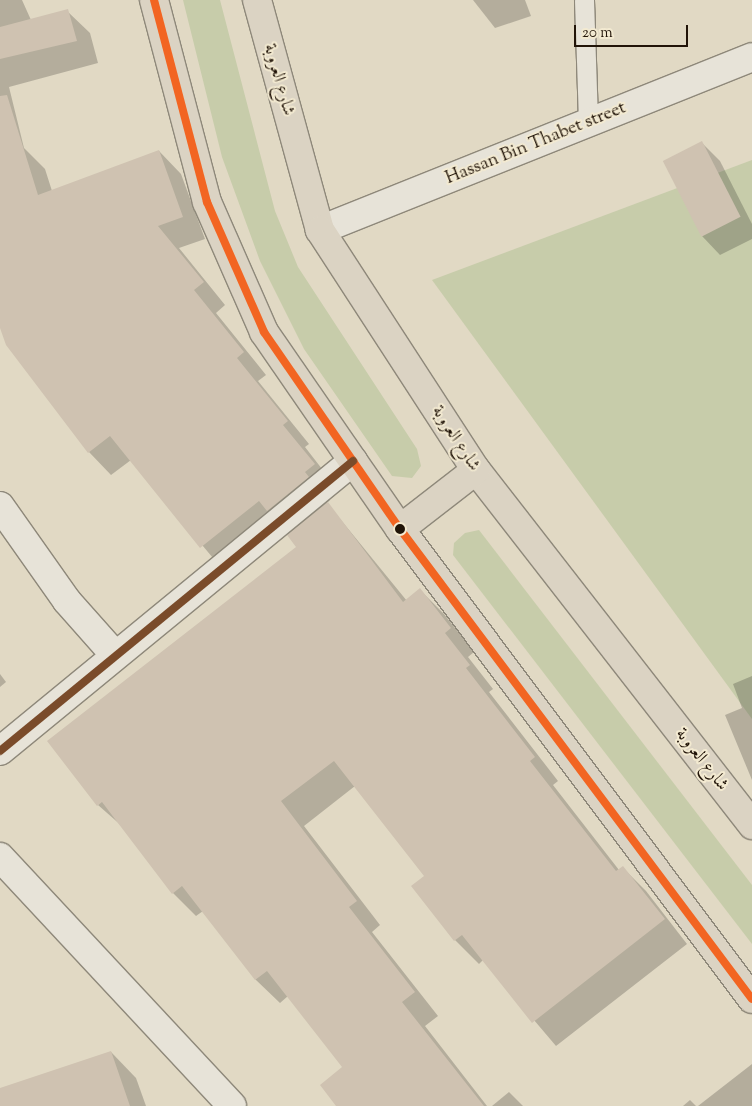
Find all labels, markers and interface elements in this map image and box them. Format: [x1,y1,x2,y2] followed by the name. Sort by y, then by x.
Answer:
[577,15,691,47] scale bar
[582,23,613,44] text: 20 m
[257,42,299,118] street label: شارع العروبة
[443,98,629,190] street label: Hassan Bin Thabet street
[426,402,484,476] street label: شارع العروبة
[395,524,405,534] unlabelled marker
[670,724,732,796] street label: شارع العروبة

